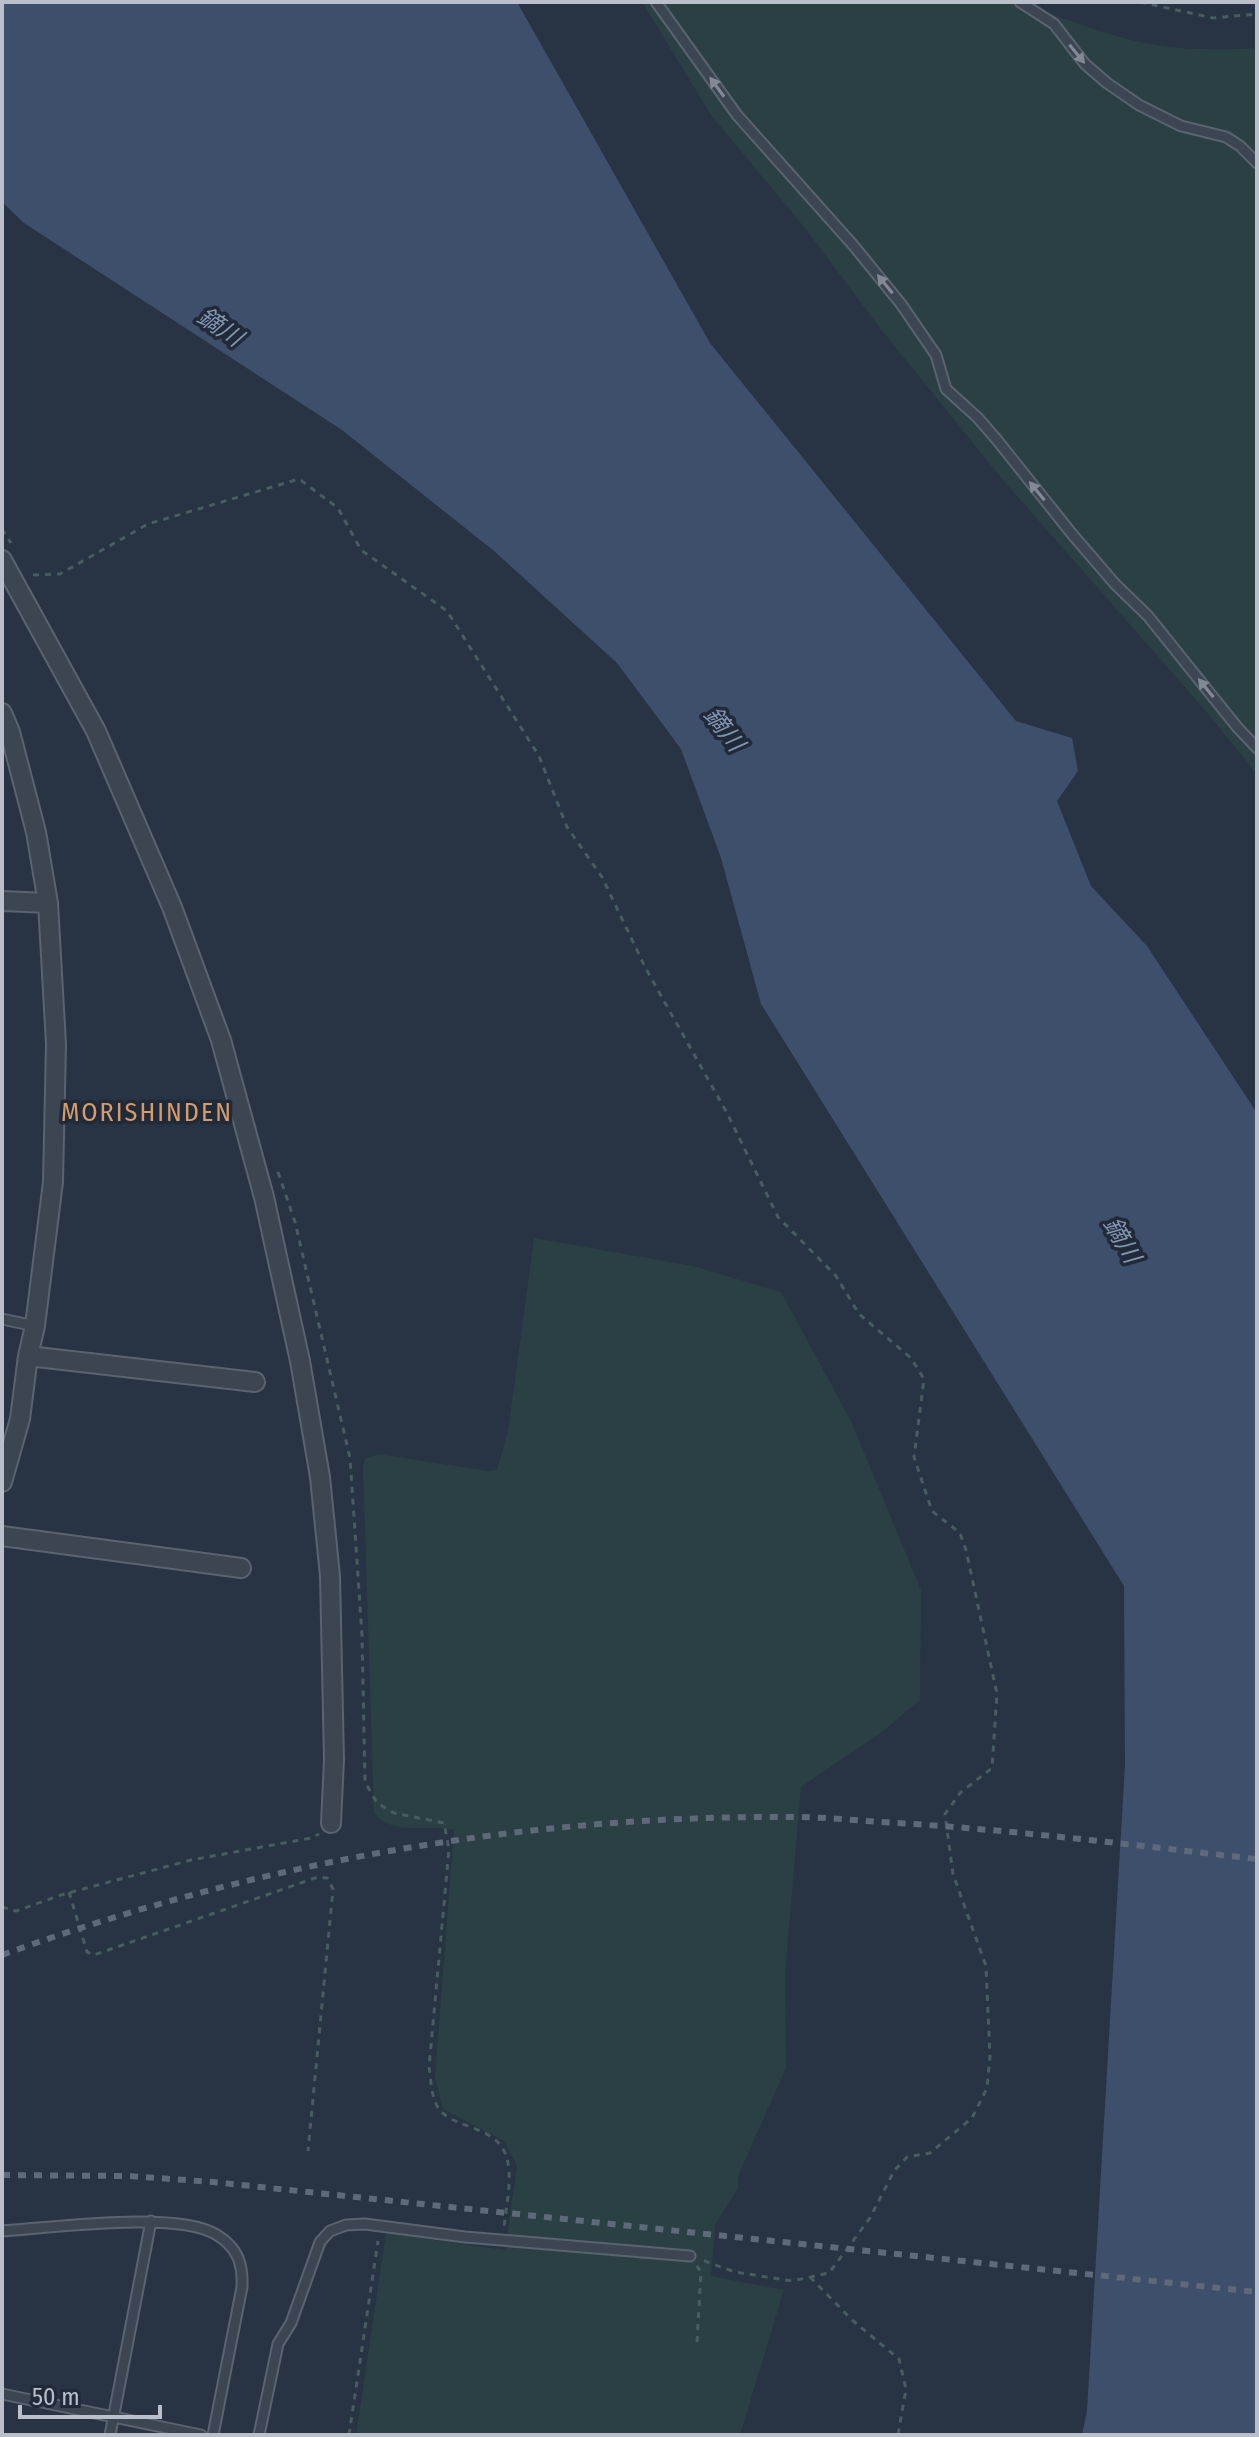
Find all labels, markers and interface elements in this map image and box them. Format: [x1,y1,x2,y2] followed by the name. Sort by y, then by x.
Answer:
[1068,44,1085,64] one-way arrow
[710,76,725,97] one-way arrow
[878,274,894,294] one-way arrow
[192,302,250,354] water label: 鏑川
[1030,481,1046,501] one-way arrow
[1199,678,1215,698] one-way arrow
[698,701,752,759] water label: 鏑川
[61,1097,233,1128] district label: MORISHINDEN
[1098,1212,1148,1270] water label: 鏑川
[20,2369,160,2419] scale bar
[32,2383,80,2411] text: 50 m

